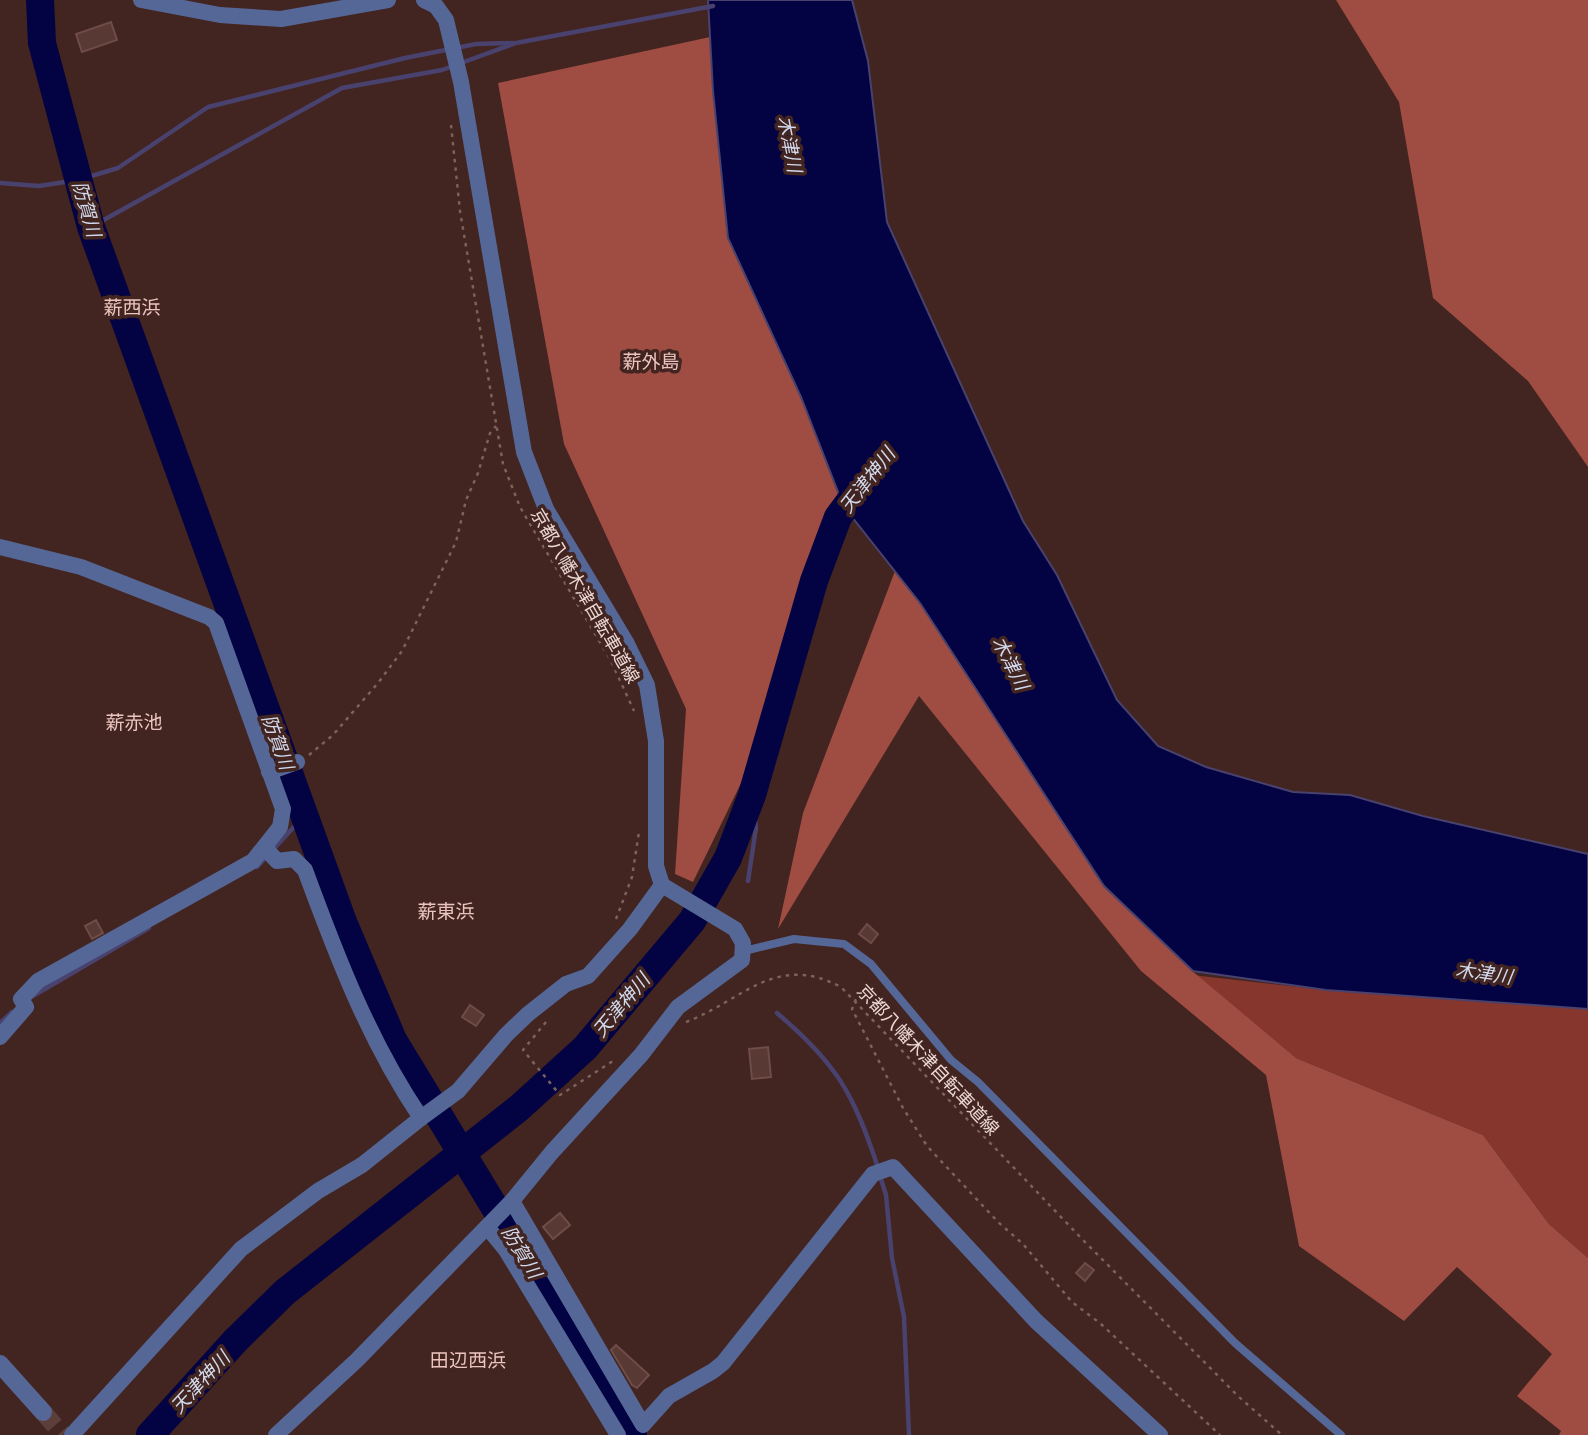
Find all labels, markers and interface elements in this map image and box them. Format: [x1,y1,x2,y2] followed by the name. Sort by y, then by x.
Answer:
[773,114,808,176] water label: 木津川
[68,178,107,242] water label: 防賀川
[103,295,161,319] district label: 薪西浜
[622,349,680,373] district label: 薪外島
[834,441,901,517] water label: 天津神川
[526,504,645,687] street label: 京都八幡木津自転車道線
[987,632,1036,696] water label: 木津川
[105,710,163,734] district label: 薪赤池
[257,711,300,775] water label: 防賀川
[417,899,475,923] district label: 薪東浜
[1454,957,1516,989] water label: 木津川
[587,967,656,1042] water label: 天津神川
[852,979,1004,1140] street label: 京都八幡木津自転車道線
[497,1221,548,1284] water label: 防賀川
[165,1345,236,1418] water label: 天津神川
[430,1348,506,1372] district label: 田辺西浜

